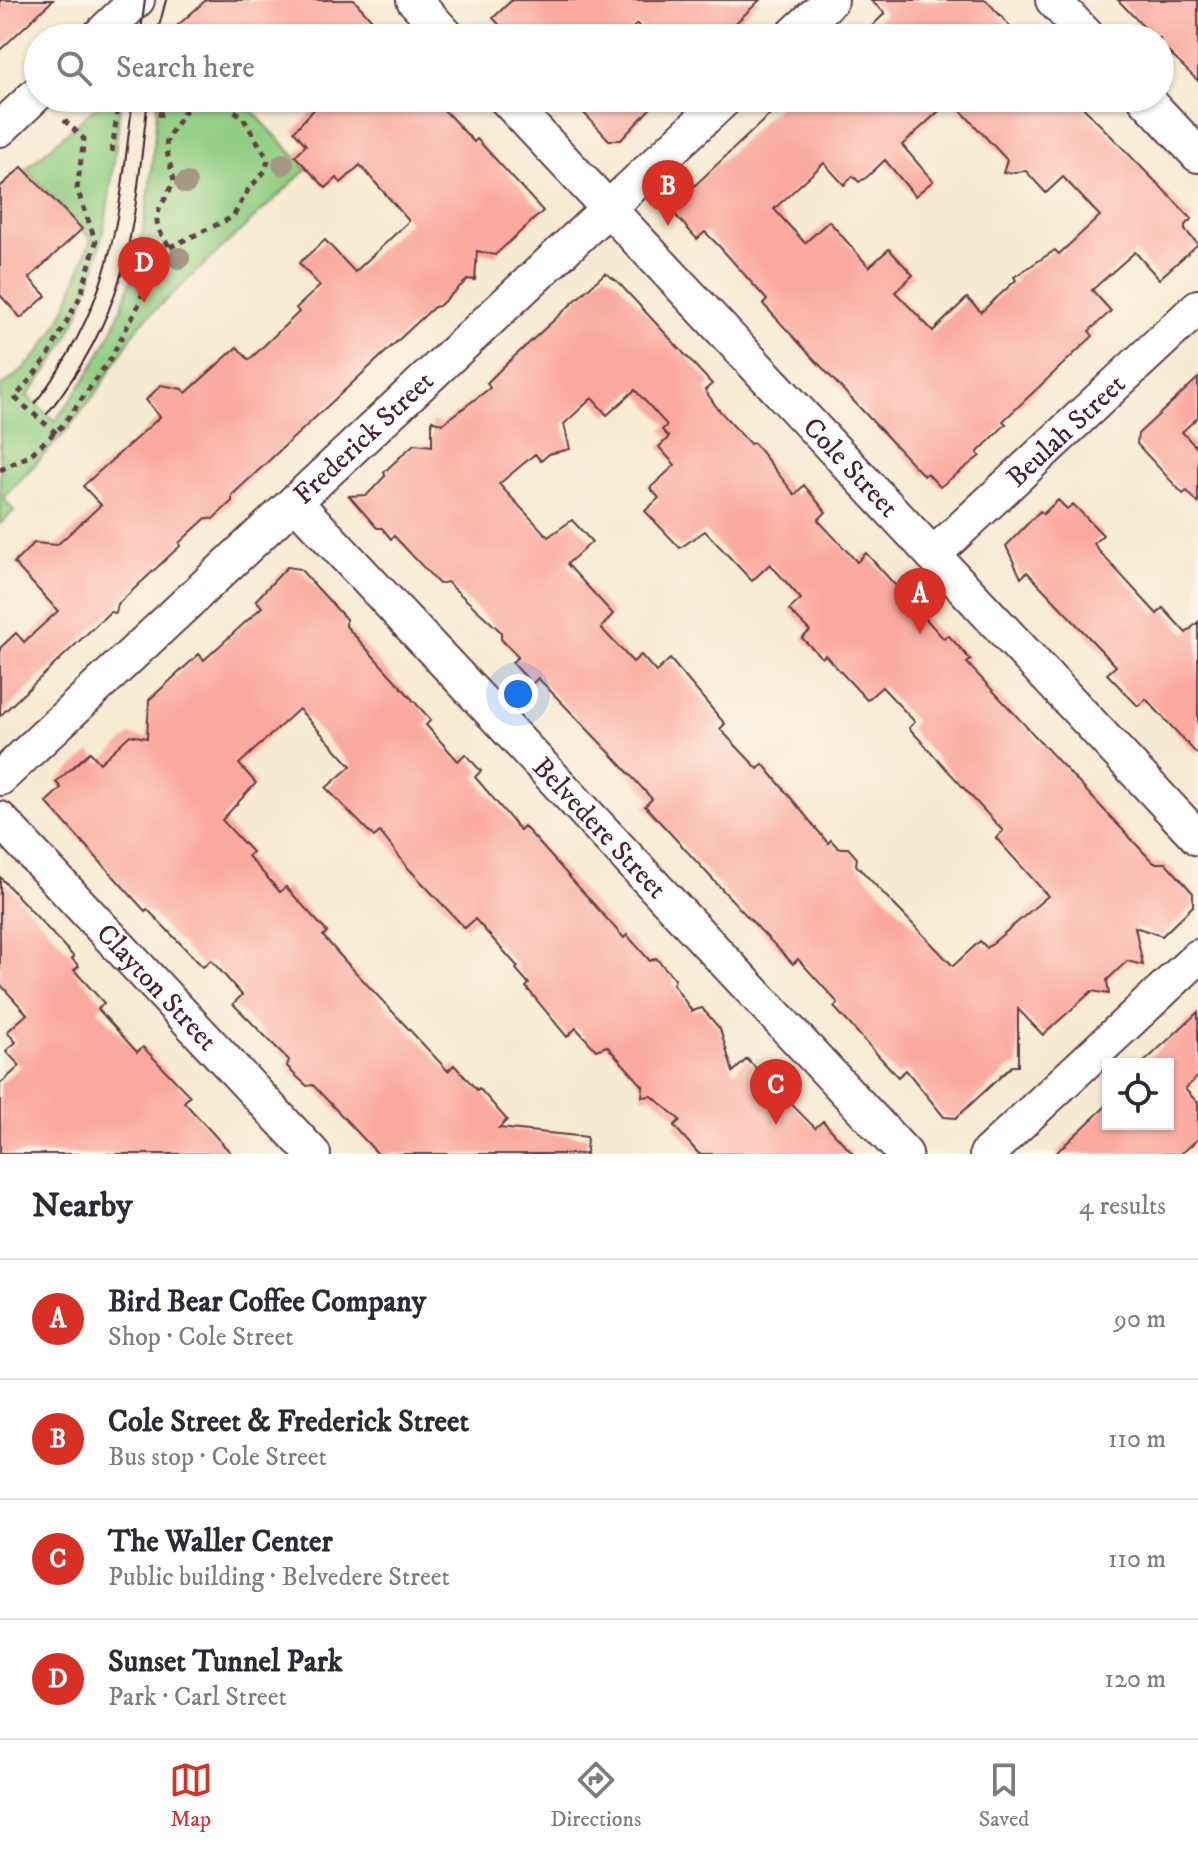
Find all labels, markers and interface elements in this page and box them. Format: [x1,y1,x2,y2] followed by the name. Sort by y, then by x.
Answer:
[24,24,1174,112] search box
[52,46,96,90] icon: search
[116,50,255,87] text: Search here
[642,160,694,226] pin: B
[118,237,170,303] pin: D
[286,364,441,512] street label: Frederick Street
[999,367,1133,495] street label: Beulah Street
[796,410,906,525] street label: Cole Street
[894,568,946,634] pin: A
[498,674,538,714] your location
[525,750,674,906] street label: Belvedere Street
[89,916,225,1058] street label: Clayton Street
[1102,1058,1174,1130] map controls
[1102,1058,1174,1130] button: locate
[750,1059,802,1125] pin: C
[32,1185,133,1227] text: Nearby
[1079,1190,1166,1223] text: 4 results
[108,1284,426,1321] text: Bird Bear Coffee Company
[50,1303,66,1336] text: A
[1114,1303,1166,1336] text: 90 m
[108,1321,294,1354] text: Shop · Cole Street
[108,1404,469,1441] text: Cole Street & Frederick Street
[50,1423,66,1456] text: B
[1108,1423,1166,1456] text: 110 m
[108,1441,327,1474] text: Bus stop · Cole Street
[108,1524,333,1561] text: The Waller Center
[49,1543,67,1576] text: C
[1108,1543,1166,1576] text: 110 m
[108,1561,450,1594] text: Public building · Belvedere Street
[108,1644,343,1681] text: Sunset Tunnel Park
[48,1663,68,1696] text: D
[1105,1663,1166,1696] text: 120 m
[108,1681,287,1714] text: Park · Carl Street
[169,1758,213,1833] tab: Map
[550,1758,641,1833] tab: Directions
[979,1758,1029,1833] tab: Saved

